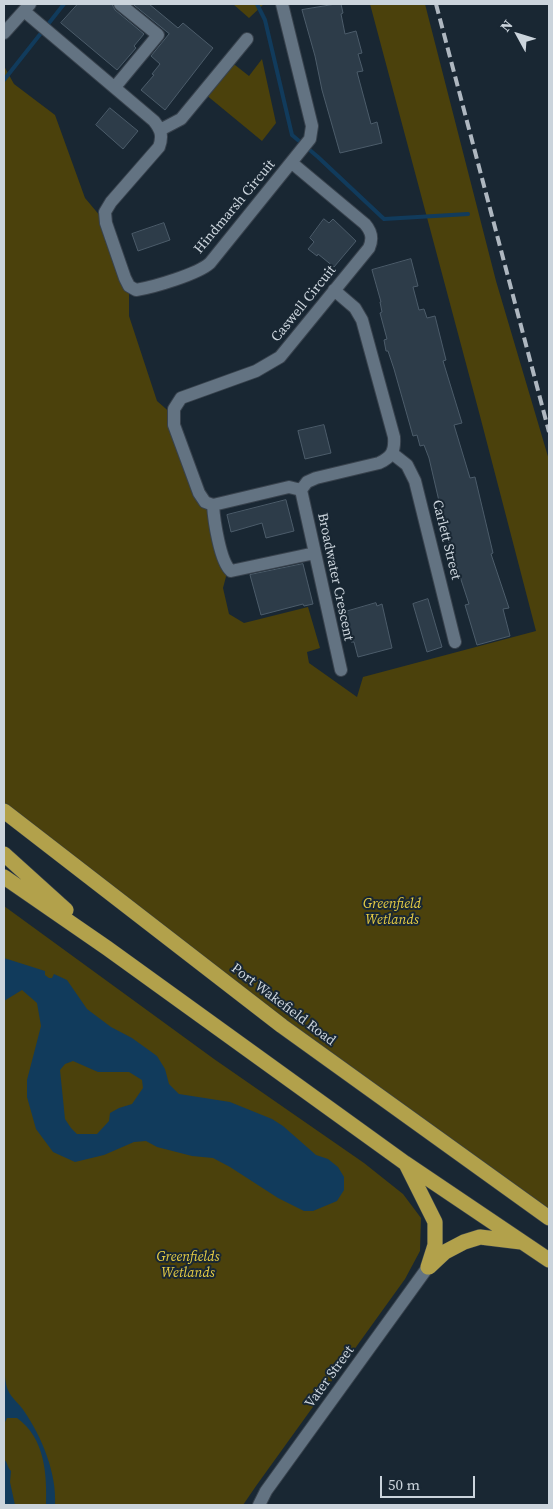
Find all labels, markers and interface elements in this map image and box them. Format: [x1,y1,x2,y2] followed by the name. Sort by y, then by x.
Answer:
[493,10,543,60] north arrow
[495,15,517,36] text: N
[191,157,279,257] street label: Hindmarsh Circuit
[268,262,340,346] street label: Caswell Circuit
[428,498,464,582] street label: Carlett Street
[313,511,357,643] street label: Broadwater Crescent
[363,896,421,929] park label: Greenfield Wetlands
[228,960,338,1050] street label: Port Wakefield Road
[156,1249,220,1282] park label: Greenfields Wetlands
[302,1343,358,1411] street label: Vater Street
[383,1466,478,1498] scale bar
[388,1474,420,1495] text: 50 m

